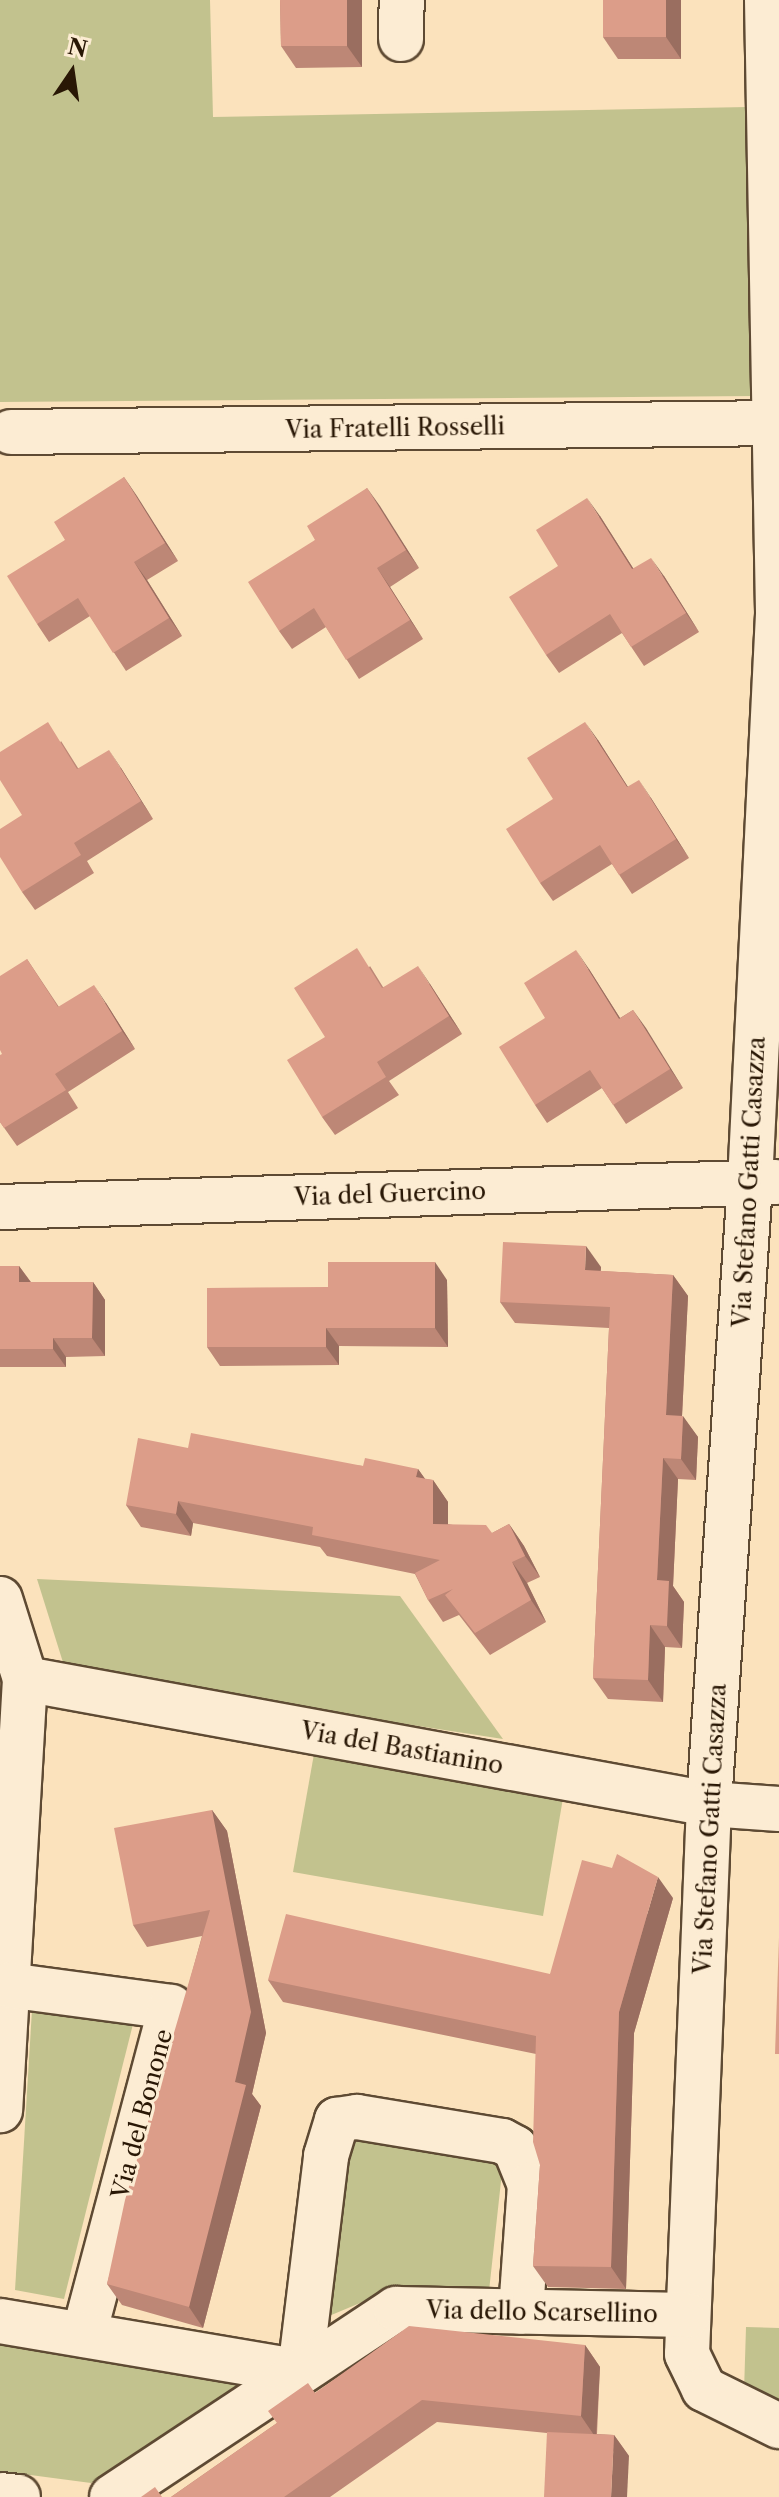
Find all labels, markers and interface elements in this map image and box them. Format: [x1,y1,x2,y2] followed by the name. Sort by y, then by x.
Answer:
[32,32,112,112] north arrow
[65,33,90,63] text: N
[285,412,505,444] street label: Via Fratelli Rosselli
[727,1036,771,1328] street label: Via Stefano Gatti Casazza
[293,1176,487,1212] street label: Via del Guercino
[688,1683,732,1975] street label: Via Stefano Gatti Casazza
[298,1716,506,1780] street label: Via del Bastianino
[105,2026,179,2202] street label: Via del Bonone
[426,2296,658,2328] street label: Via dello Scarsellino

